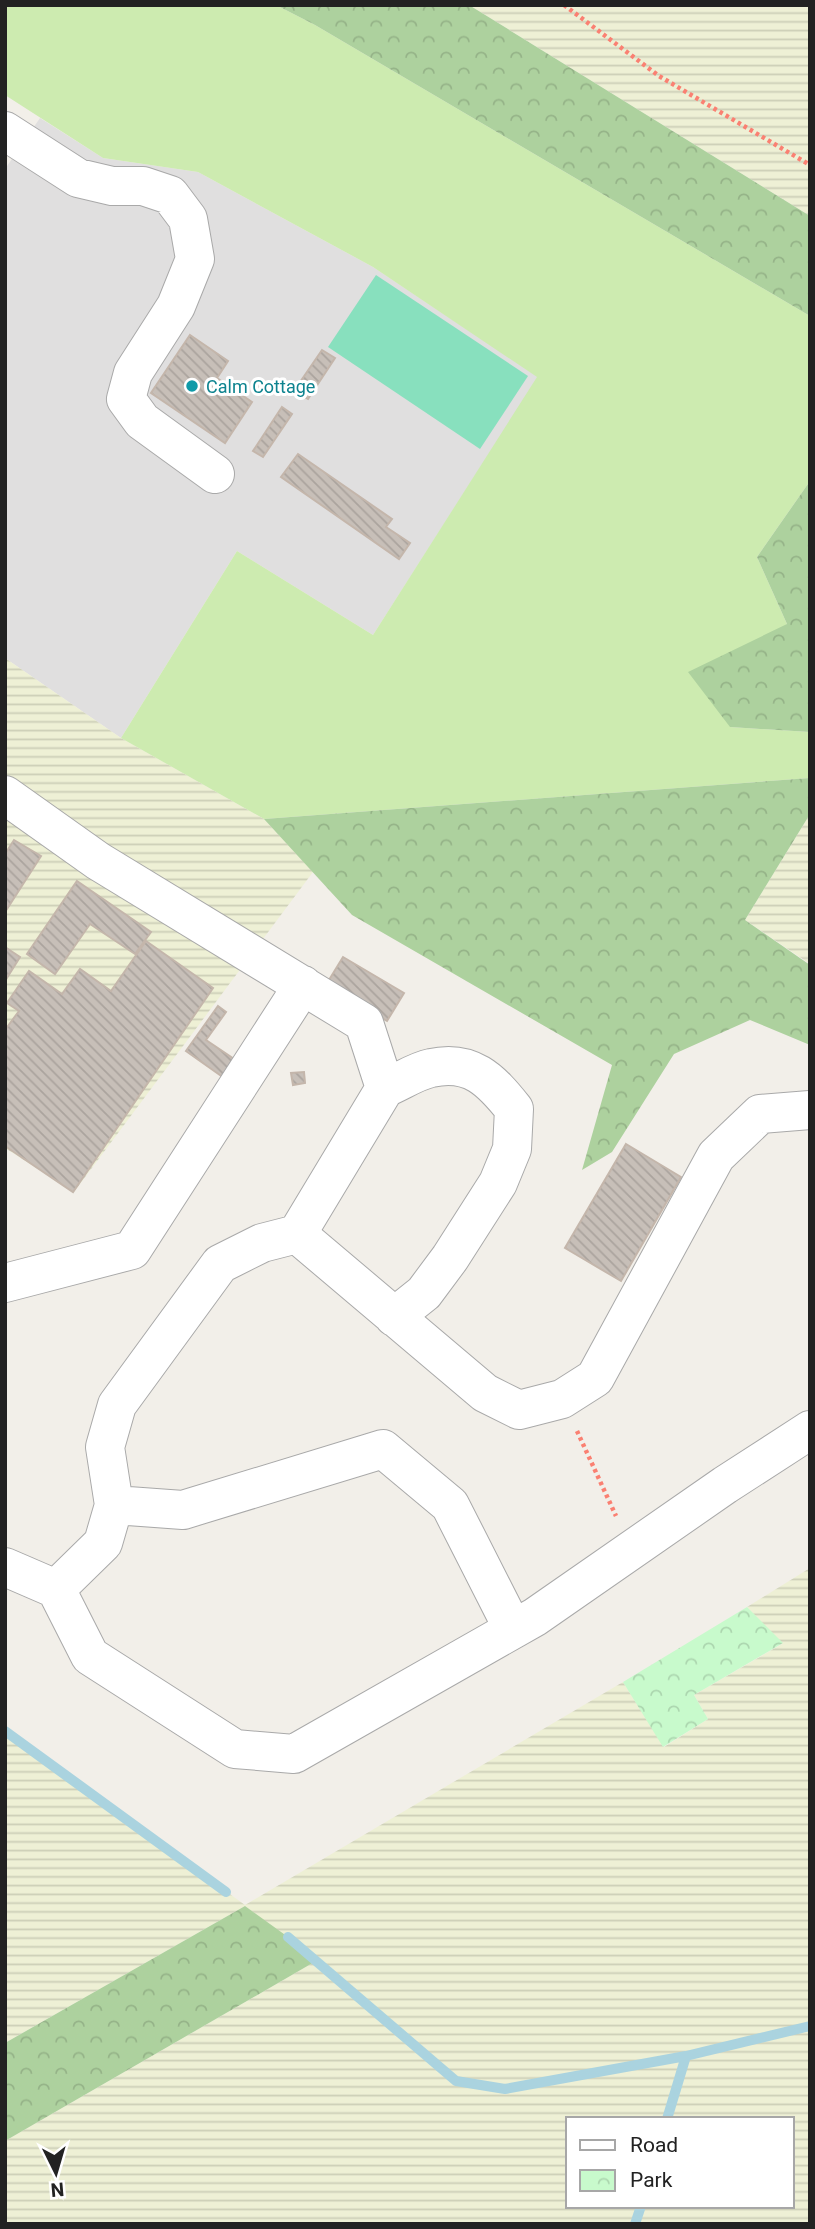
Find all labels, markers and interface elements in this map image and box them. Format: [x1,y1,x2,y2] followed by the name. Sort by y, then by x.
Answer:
[206,376,315,397] place label: Calm Cottage
[184,378,200,394] marker: Calm Cottage
[566,2117,794,2208] legend
[630,2133,678,2157] text: Road
[21,2138,91,2208] north arrow
[630,2168,673,2192] text: Park
[50,2177,65,2201] text: N

